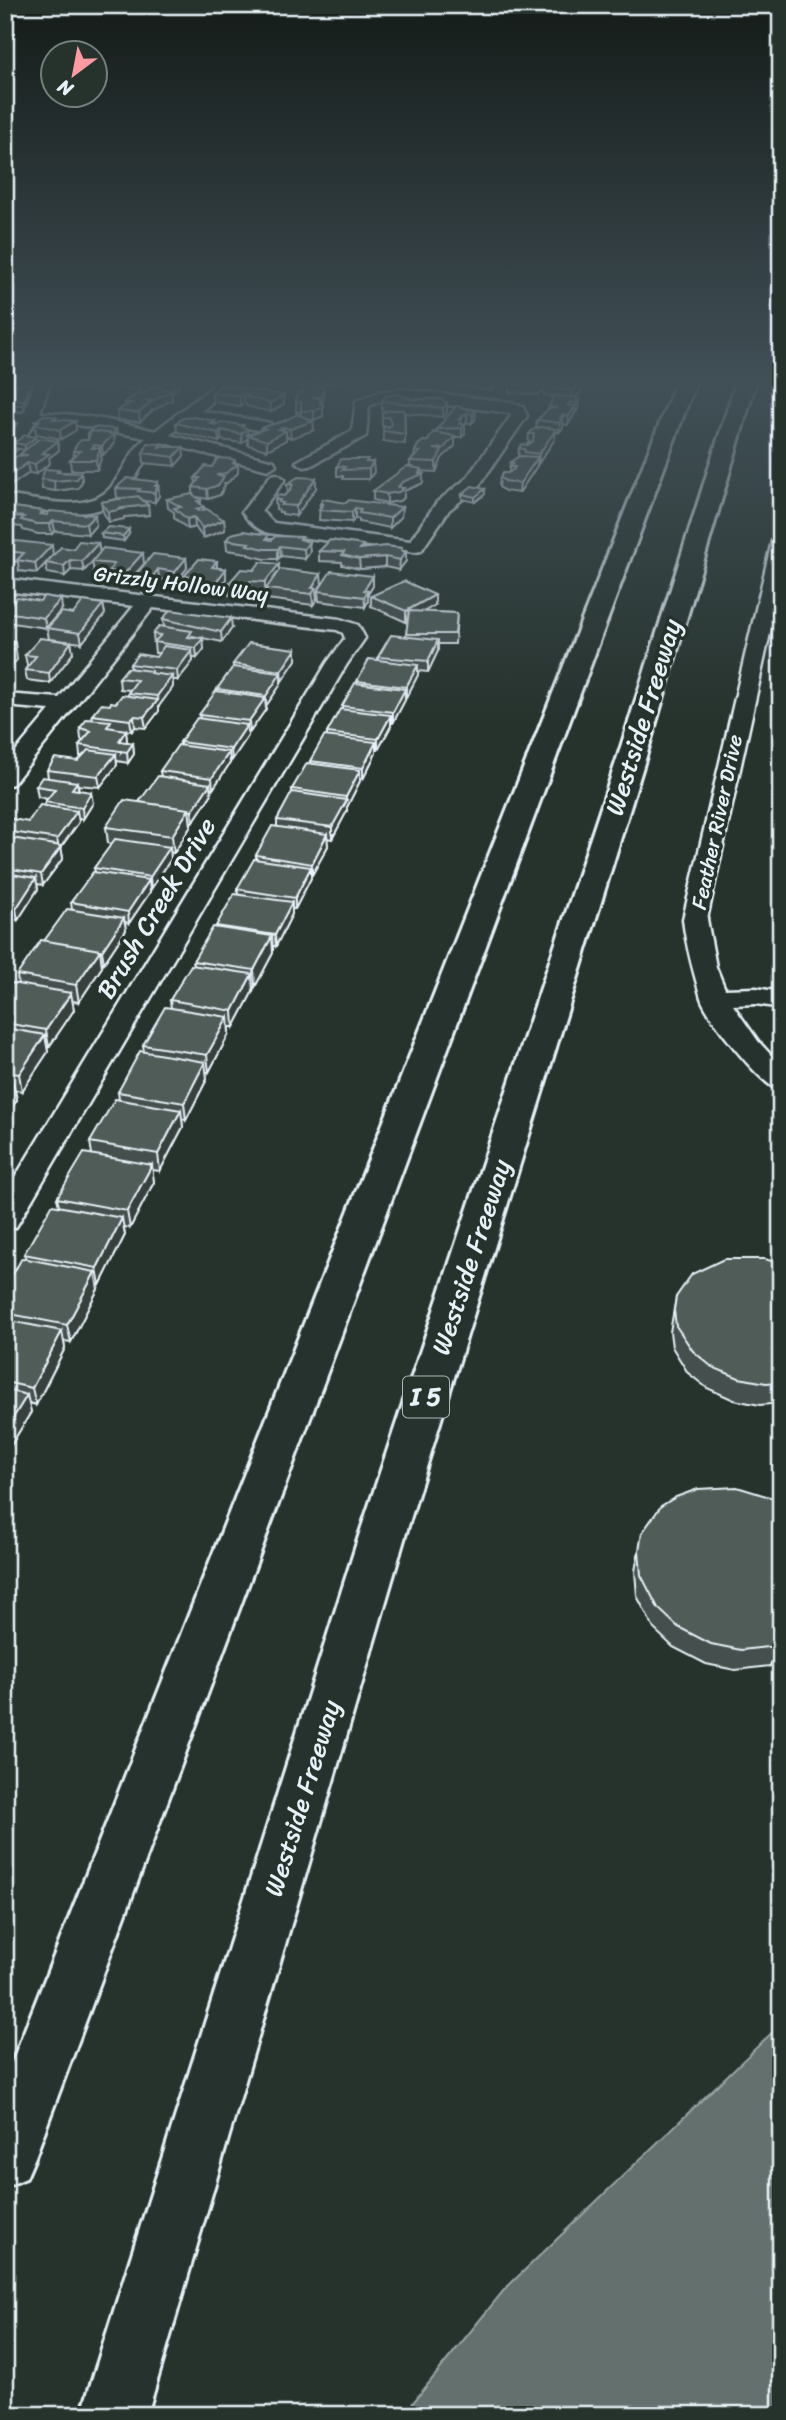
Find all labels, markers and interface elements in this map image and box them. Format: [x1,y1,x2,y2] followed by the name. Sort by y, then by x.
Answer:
[38,38,108,108] north arrow
[50,70,80,106] text: N
[92,554,271,614] street label: Grizzly Hollow Way
[591,612,695,821] street label: Westside Freeway
[680,731,754,913] street label: Feather River Drive
[83,808,229,1008] street label: Brush Creek Drive
[418,1153,524,1361] street label: Westside Freeway
[403,1377,449,1418] road number: I 5
[250,1693,354,1902] street label: Westside Freeway

